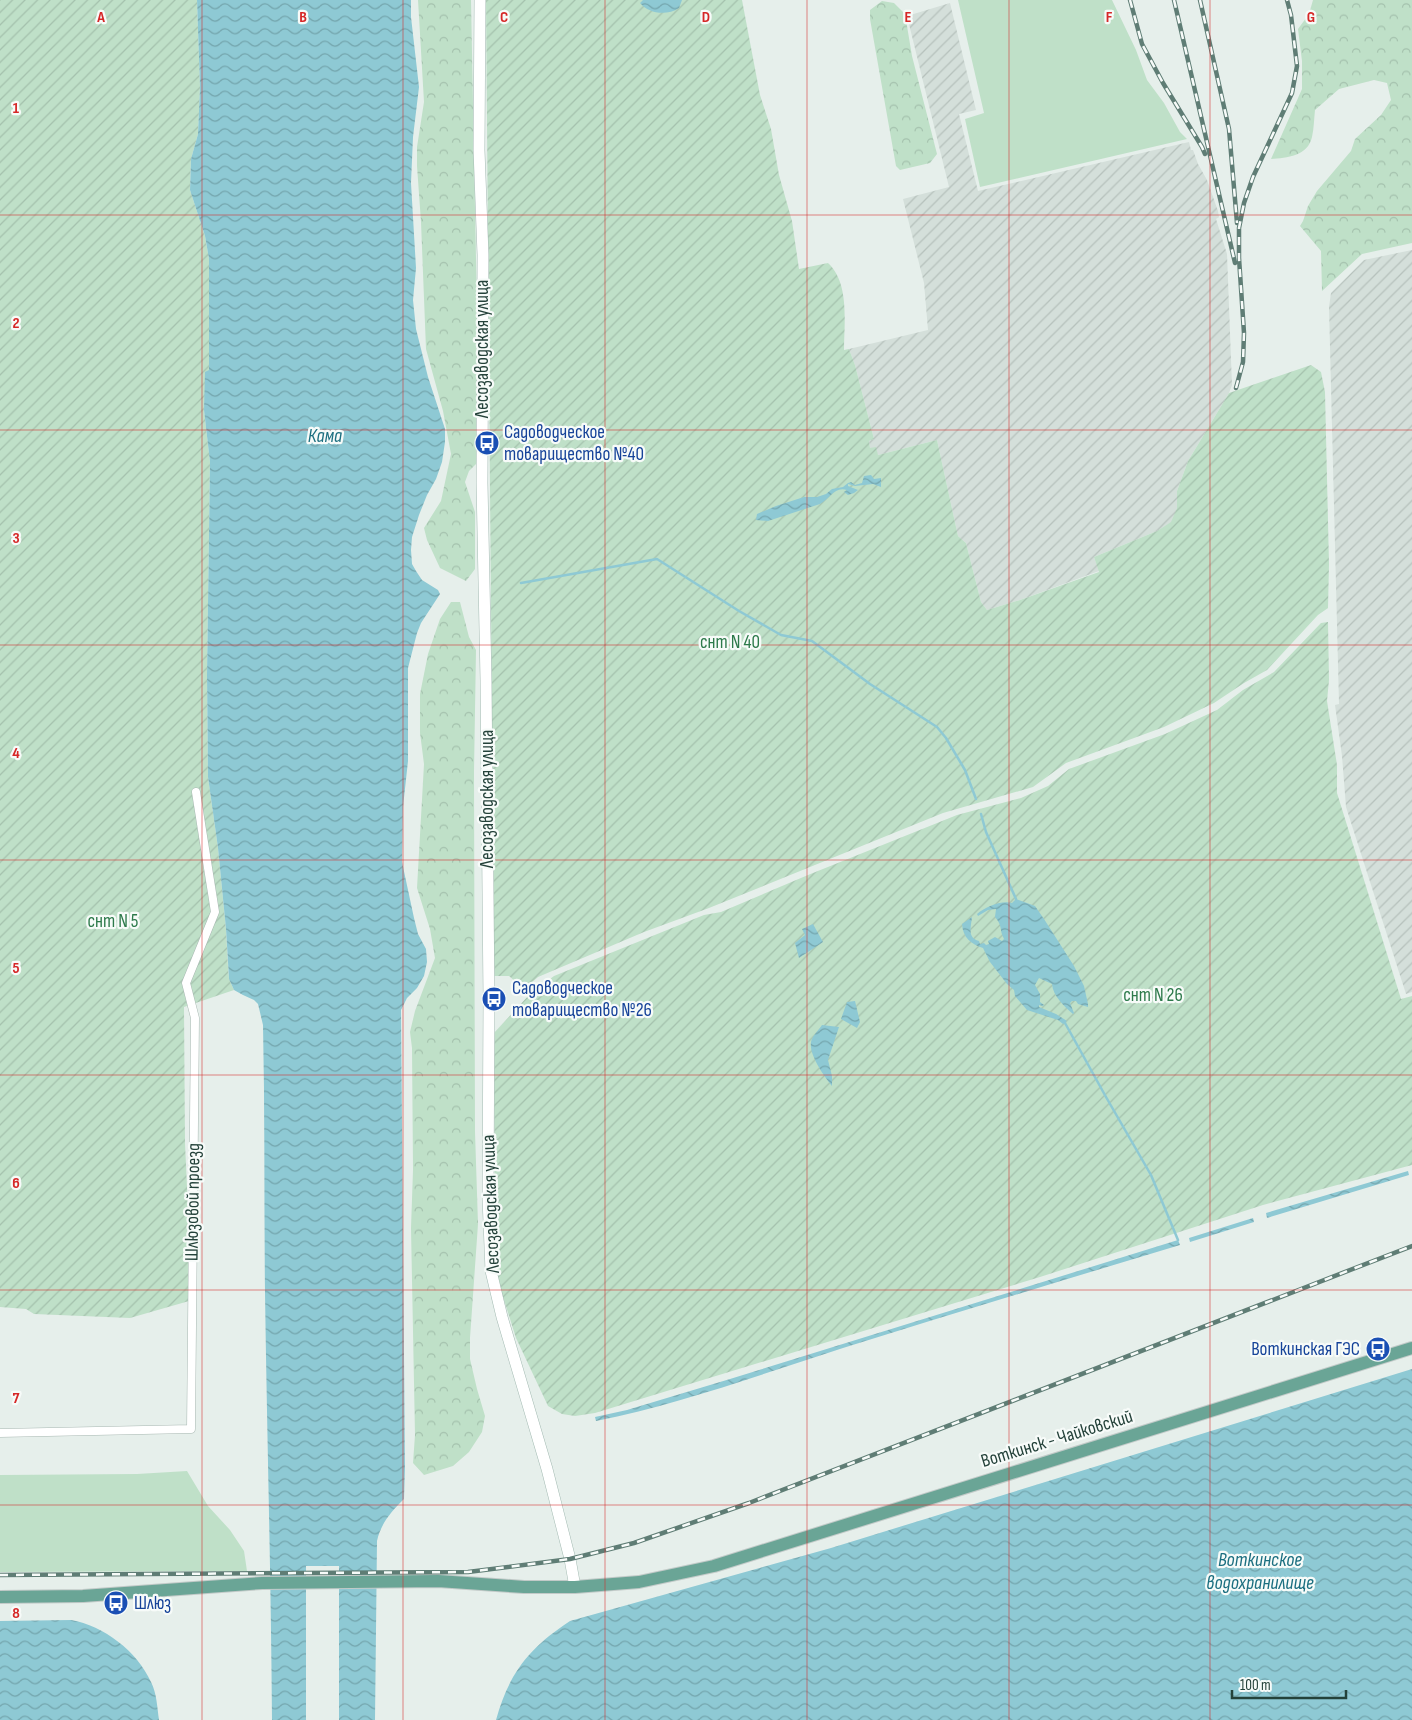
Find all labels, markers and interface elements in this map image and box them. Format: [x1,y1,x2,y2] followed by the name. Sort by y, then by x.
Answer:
[96,8,105,27] text: A
[299,8,307,27] text: B
[500,8,508,27] text: C
[702,8,710,27] text: D
[905,8,912,27] text: E
[1106,8,1113,27] text: F
[1307,8,1315,27] text: G
[13,99,20,118] text: 1
[471,280,494,419] street label: Лесозаводская улица
[12,314,20,333] text: 2
[504,421,644,466] place label: Садоводческое товарищество №40
[308,424,342,448] water label: Кама
[474,430,500,456] bus stop icon: Садоводческое товарищество №40
[12,529,20,548] text: 3
[700,631,760,654] park label: снт N 40
[476,730,499,869] street label: Лесозаводская улица
[12,744,20,763] text: 4
[88,910,138,933] park label: снт N 5
[12,959,20,978] text: 5
[512,977,652,1022] place label: Садоводческое товарищество №26
[1123,984,1183,1007] park label: снт N 26
[481,986,507,1012] bus stop icon: Садоводческое товарищество №26
[477,1134,505,1275] street label: Лесозаводская улица
[180,1143,206,1261] street label: Шлюзовой проезд
[12,1174,20,1193] text: 6
[1365,1336,1391,1362] bus stop icon: Воткинская ГЭС
[1251,1338,1360,1361] place label: Воткинская ГЭС
[13,1389,20,1408] text: 7
[978,1405,1136,1473] street label: Воткинск - Чайковский
[1206,1548,1314,1595] water label: Воткинское водохранилище
[103,1590,129,1616] bus stop icon: Шлюз
[134,1592,171,1615] place label: Шлюз
[12,1604,20,1623] text: 8
[1232,1668,1346,1700] scale bar
[1240,1676,1271,1695] text: 100 m

